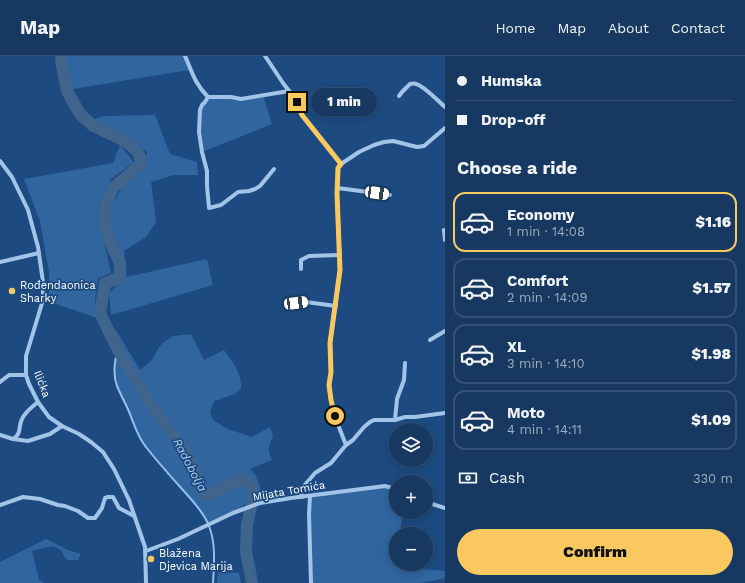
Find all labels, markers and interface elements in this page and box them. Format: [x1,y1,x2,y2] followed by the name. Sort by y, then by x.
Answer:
[20,16,60,39] text: Map
[495,20,535,36] text: Home
[557,20,586,36] text: Map
[608,20,649,36] text: About
[671,20,725,36] text: Contact
[481,72,541,90] text: Humska
[311,88,377,116] callout: 1 min
[288,93,306,111] route end
[327,94,361,109] text: 1 min
[481,111,546,129] text: Drop-off
[457,157,577,178] text: Choose a ride
[364,185,390,201] car
[459,204,495,240] icon: car
[507,206,574,224] text: Economy
[696,213,731,231] text: $1.16
[507,224,585,239] text: 1 min · 14:08
[459,270,495,306] icon: car
[507,272,568,290] text: Comfort
[20,279,96,305] place label: Rođendaonica Sharky
[693,279,731,297] text: $1.57
[7,286,17,296] marker: Rođendaonica Sharky
[507,290,587,305] text: 2 min · 14:09
[283,296,309,310] car
[459,336,495,372] icon: car
[507,338,526,356] text: XL
[691,345,731,363] text: $1.98
[507,356,584,371] text: 3 min · 14:10
[31,369,53,399] street label: Ilićka
[459,402,495,438] icon: car
[507,404,545,422] text: Moto
[326,407,344,425] route start
[691,411,731,429] text: $1.09
[507,422,582,437] text: 4 min · 14:11
[389,423,433,571] map controls
[389,423,433,467] button: layers
[170,436,210,494] water label: Radobolja
[457,467,479,489] icon: cash
[489,469,525,487] text: Cash
[693,471,733,486] text: 330 m
[389,475,433,519] button: +
[252,478,326,504] street label: Mijata Tomića
[389,527,433,571] button: −
[457,529,733,575] button: Confirm
[159,547,233,573] place label: Blažena Djevica Marija
[146,554,156,564] marker: Blažena Djevica Marija

